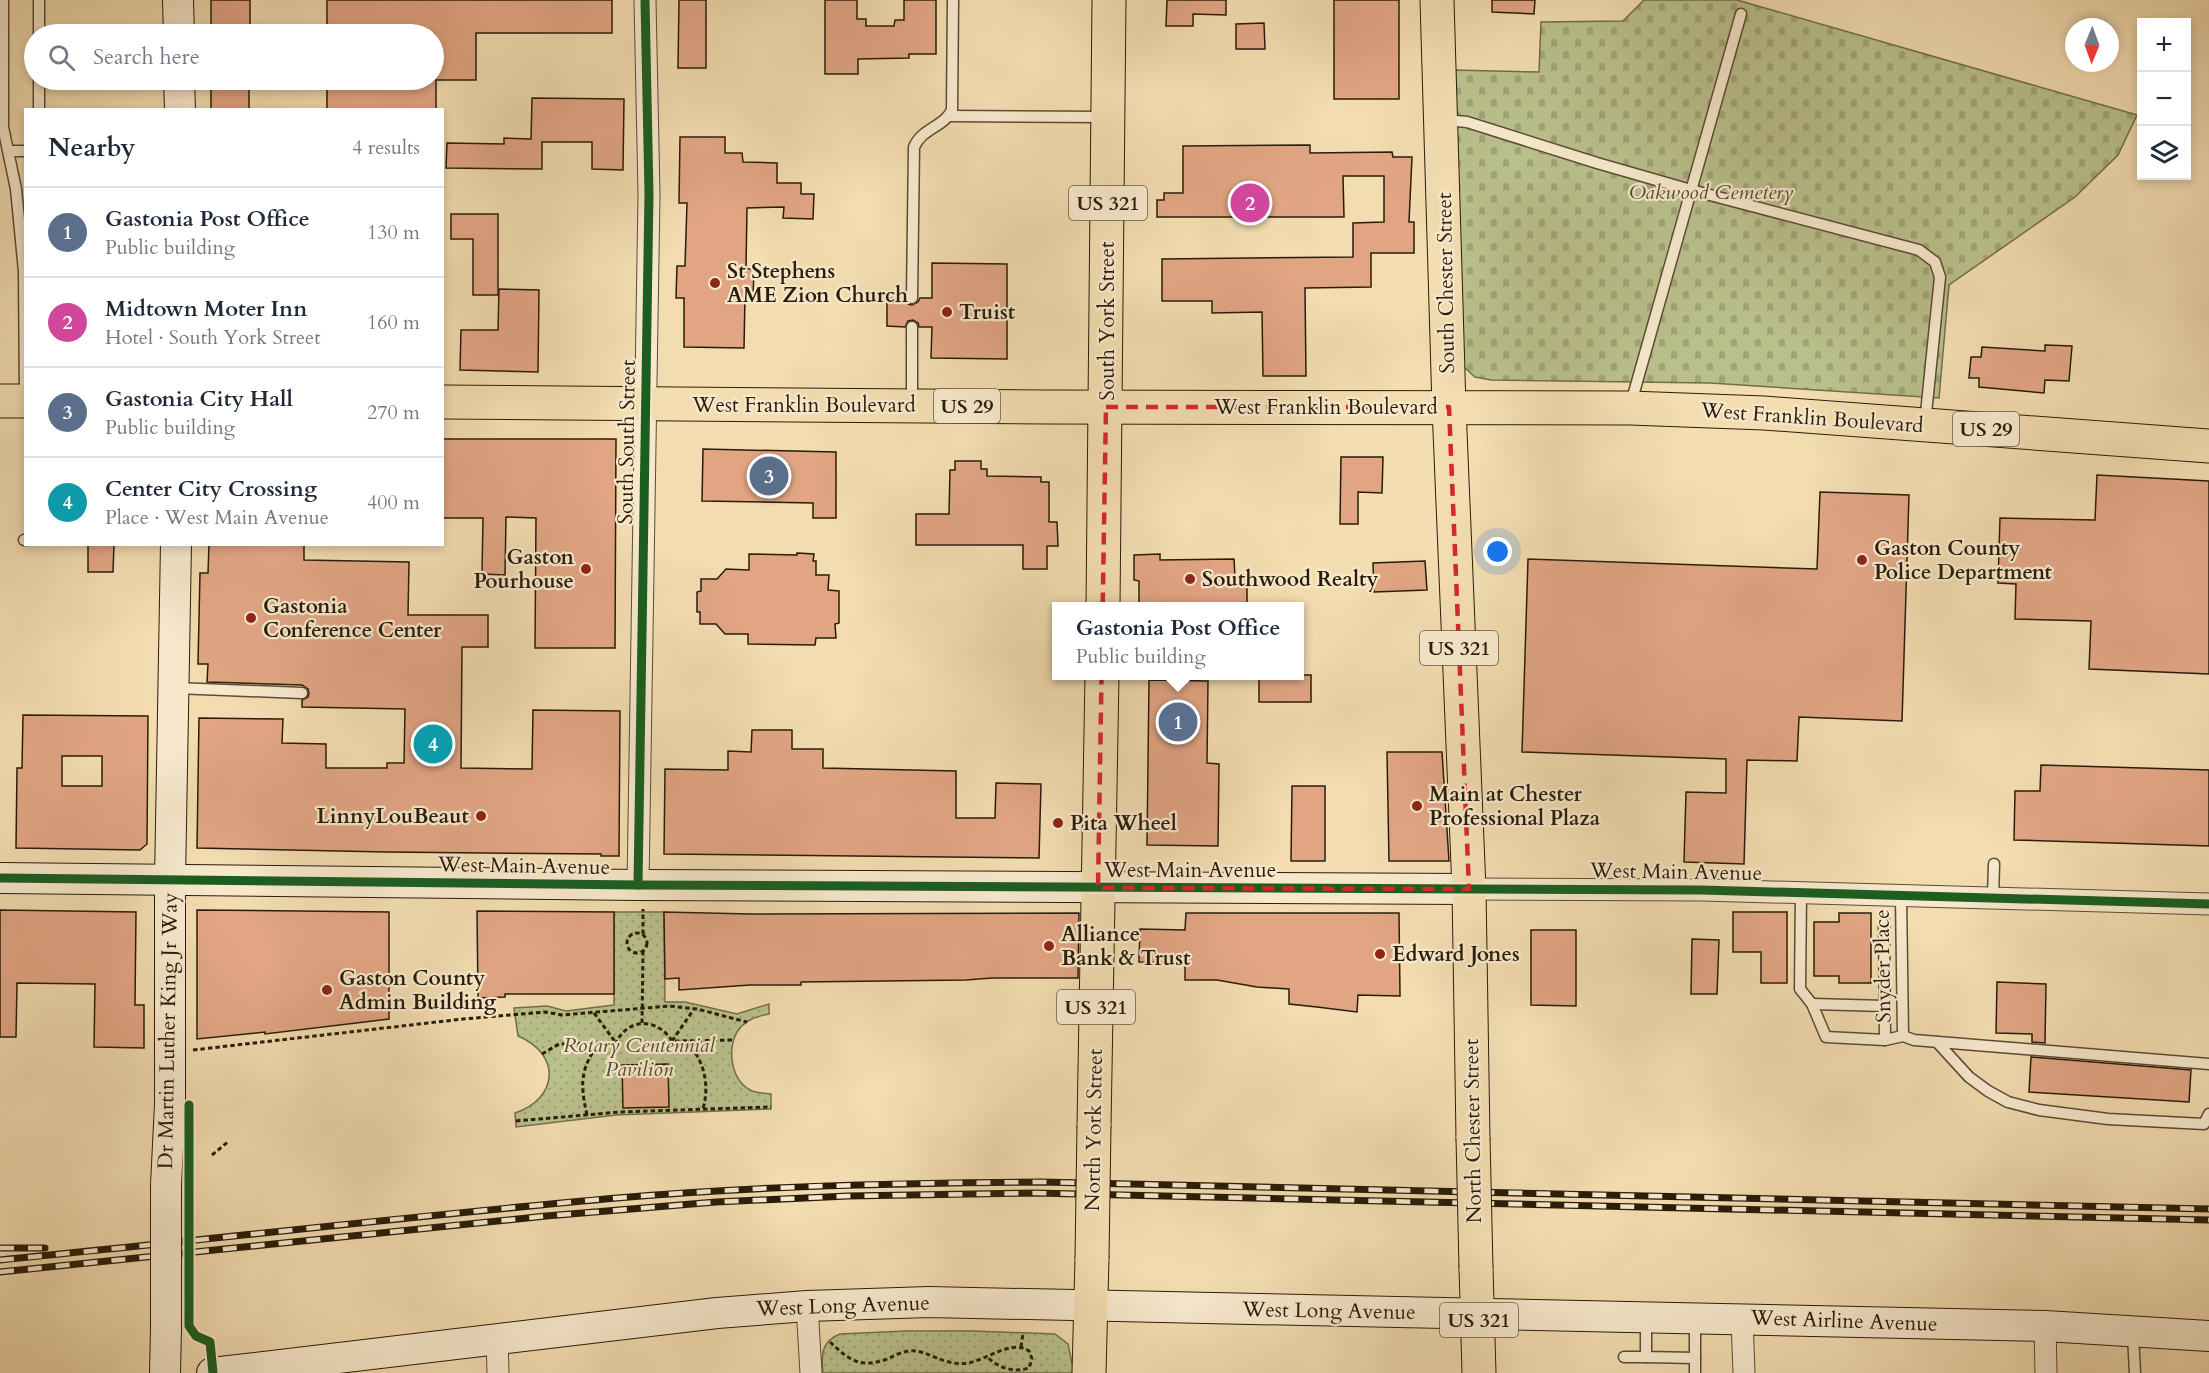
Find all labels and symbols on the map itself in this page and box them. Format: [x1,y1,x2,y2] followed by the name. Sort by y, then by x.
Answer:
[2065,18,2119,72] north arrow
[1629,178,1793,207] park label: Oakwood Cemetery
[1230,180,1270,226] pin: 2
[1069,186,1147,220] road number: US 321
[1430,192,1462,374] street label: South Chester Street
[1093,241,1122,401] street label: South York Street
[727,257,908,310] place label: St Stephens AME Zion Church
[708,276,722,290] marker: St Stephens AME Zion Church
[959,298,1016,327] place label: Truist
[940,305,954,319] marker: Truist
[611,359,643,525] street label: South South Street
[934,389,1000,423] road number: US 29
[691,391,916,420] street label: West Franklin Boulevard
[1213,393,1438,422] street label: West Franklin Boulevard
[1699,396,1924,440] street label: West Franklin Boulevard
[1953,412,2019,446] road number: US 29
[750,454,788,498] pin: 3
[1874,534,2053,587] place label: Gaston County Police Department
[1483,537,1512,566] your location
[473,543,574,596] place label: Gaston Pourhouse
[1855,553,1869,567] marker: Gaston County Police Department
[579,562,593,576] marker: Gaston Pourhouse
[1202,565,1378,594] place label: Southwood Realty
[1183,572,1197,586] marker: Southwood Realty
[263,592,442,645] place label: Gastonia Conference Center
[244,611,258,625] marker: Gastonia Conference Center
[1420,631,1498,665] road number: US 321
[1158,700,1198,744] pin: 1
[414,722,452,766] pin: 4
[1429,780,1601,833] place label: Main at Chester Professional Plaza
[1410,799,1424,813] marker: Main at Chester Professional Plaza
[316,802,470,831] place label: LinnyLouBeaut
[474,809,488,823] marker: LinnyLouBeaut
[1070,809,1177,838] place label: Pita Wheel
[1051,816,1065,830] marker: Pita Wheel
[437,850,610,882] street label: West Main Avenue
[1103,856,1276,885] street label: West Main Avenue
[1589,856,1762,888] street label: West Main Avenue
[151,892,185,1170] street label: Dr Martin Luther King Jr Way
[1868,909,1898,1023] street label: Snyder Place
[1061,920,1191,973] place label: Alliance Bank & Trust
[1042,939,1056,953] marker: Alliance Bank & Trust
[1392,940,1520,969] place label: Edward Jones
[1373,947,1387,961] marker: Edward Jones
[339,964,497,1017] place label: Gaston County Admin Building
[320,983,334,997] marker: Gaston County Admin Building
[1057,990,1135,1024] road number: US 321
[563,1031,716,1084] park label: Rotary Centennial Pavilion
[1457,1038,1489,1224] street label: North Chester Street
[1078,1048,1110,1212] street label: North York Street
[755,1288,930,1324] street label: West Long Avenue
[1241,1295,1416,1327] street label: West Long Avenue
[1440,1303,1518,1337] road number: US 321
[1749,1303,1938,1339] street label: West Airline Avenue

